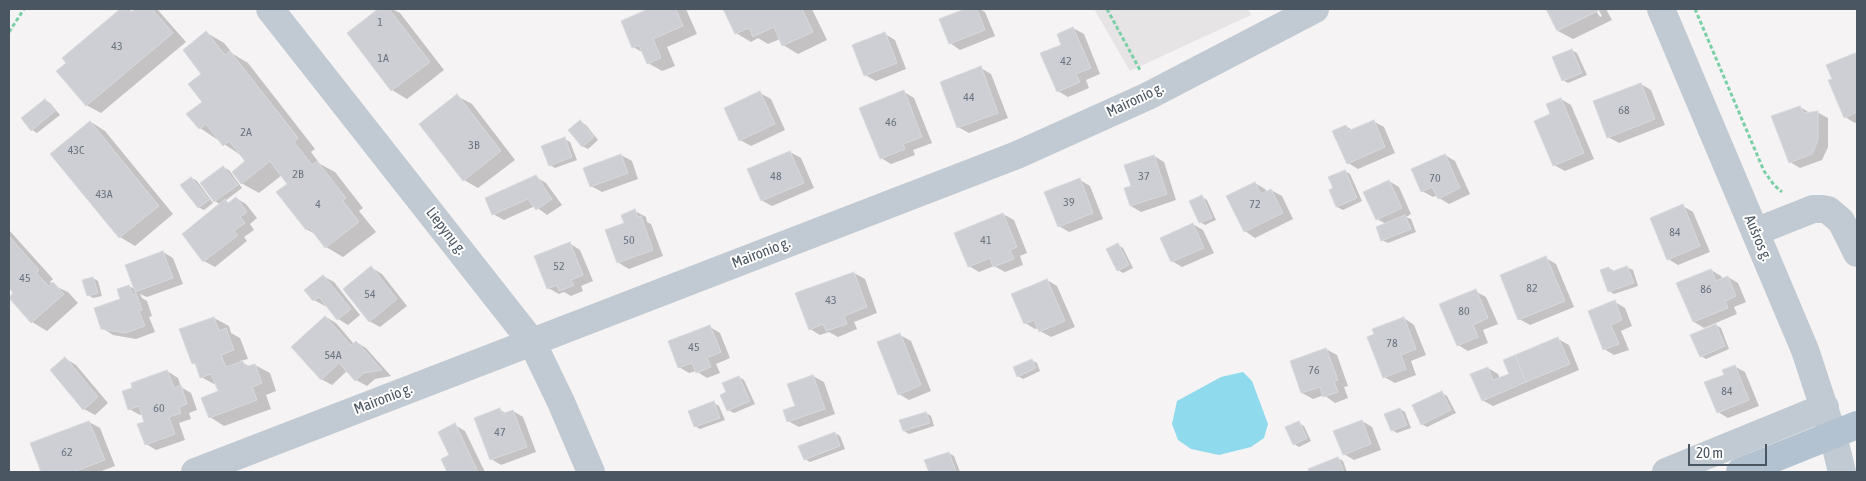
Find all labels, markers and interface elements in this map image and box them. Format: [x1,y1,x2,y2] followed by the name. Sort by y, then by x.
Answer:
[377,15,383,29] house number: 1
[111,39,123,53] house number: 43
[377,51,389,65] house number: 1A
[1060,54,1072,68] house number: 42
[1104,79,1166,121] street label: Maironio g.
[963,90,975,104] house number: 44
[1618,103,1630,117] house number: 68
[885,115,897,129] house number: 46
[240,125,252,139] house number: 2A
[468,138,480,152] house number: 3B
[68,143,84,157] house number: 43C
[292,167,304,181] house number: 2B
[770,169,782,183] house number: 48
[1138,169,1150,183] house number: 37
[1429,171,1441,185] house number: 70
[95,187,113,201] house number: 43A
[1063,195,1075,209] house number: 39
[315,197,321,211] house number: 4
[1249,197,1261,211] house number: 72
[422,204,470,258] street label: Liepynų g.
[1740,212,1776,264] street label: Aušros g.
[1669,225,1681,239] house number: 84
[623,233,635,247] house number: 50
[980,233,992,247] house number: 41
[729,234,793,272] street label: Maironio g.
[553,259,565,273] house number: 52
[19,271,31,285] house number: 45
[1526,281,1538,295] house number: 82
[1700,282,1712,296] house number: 86
[364,287,376,301] house number: 54
[825,293,837,307] house number: 43
[1458,304,1470,318] house number: 80
[1386,336,1398,350] house number: 78
[688,340,700,354] house number: 45
[324,348,342,362] house number: 54A
[1308,363,1320,377] house number: 76
[351,380,415,418] street label: Maironio g.
[1721,384,1733,398] house number: 84
[153,401,165,415] house number: 60
[494,425,506,439] house number: 47
[1691,434,1770,466] scale bar
[1696,444,1723,461] text: 20 m
[61,445,73,459] house number: 62

